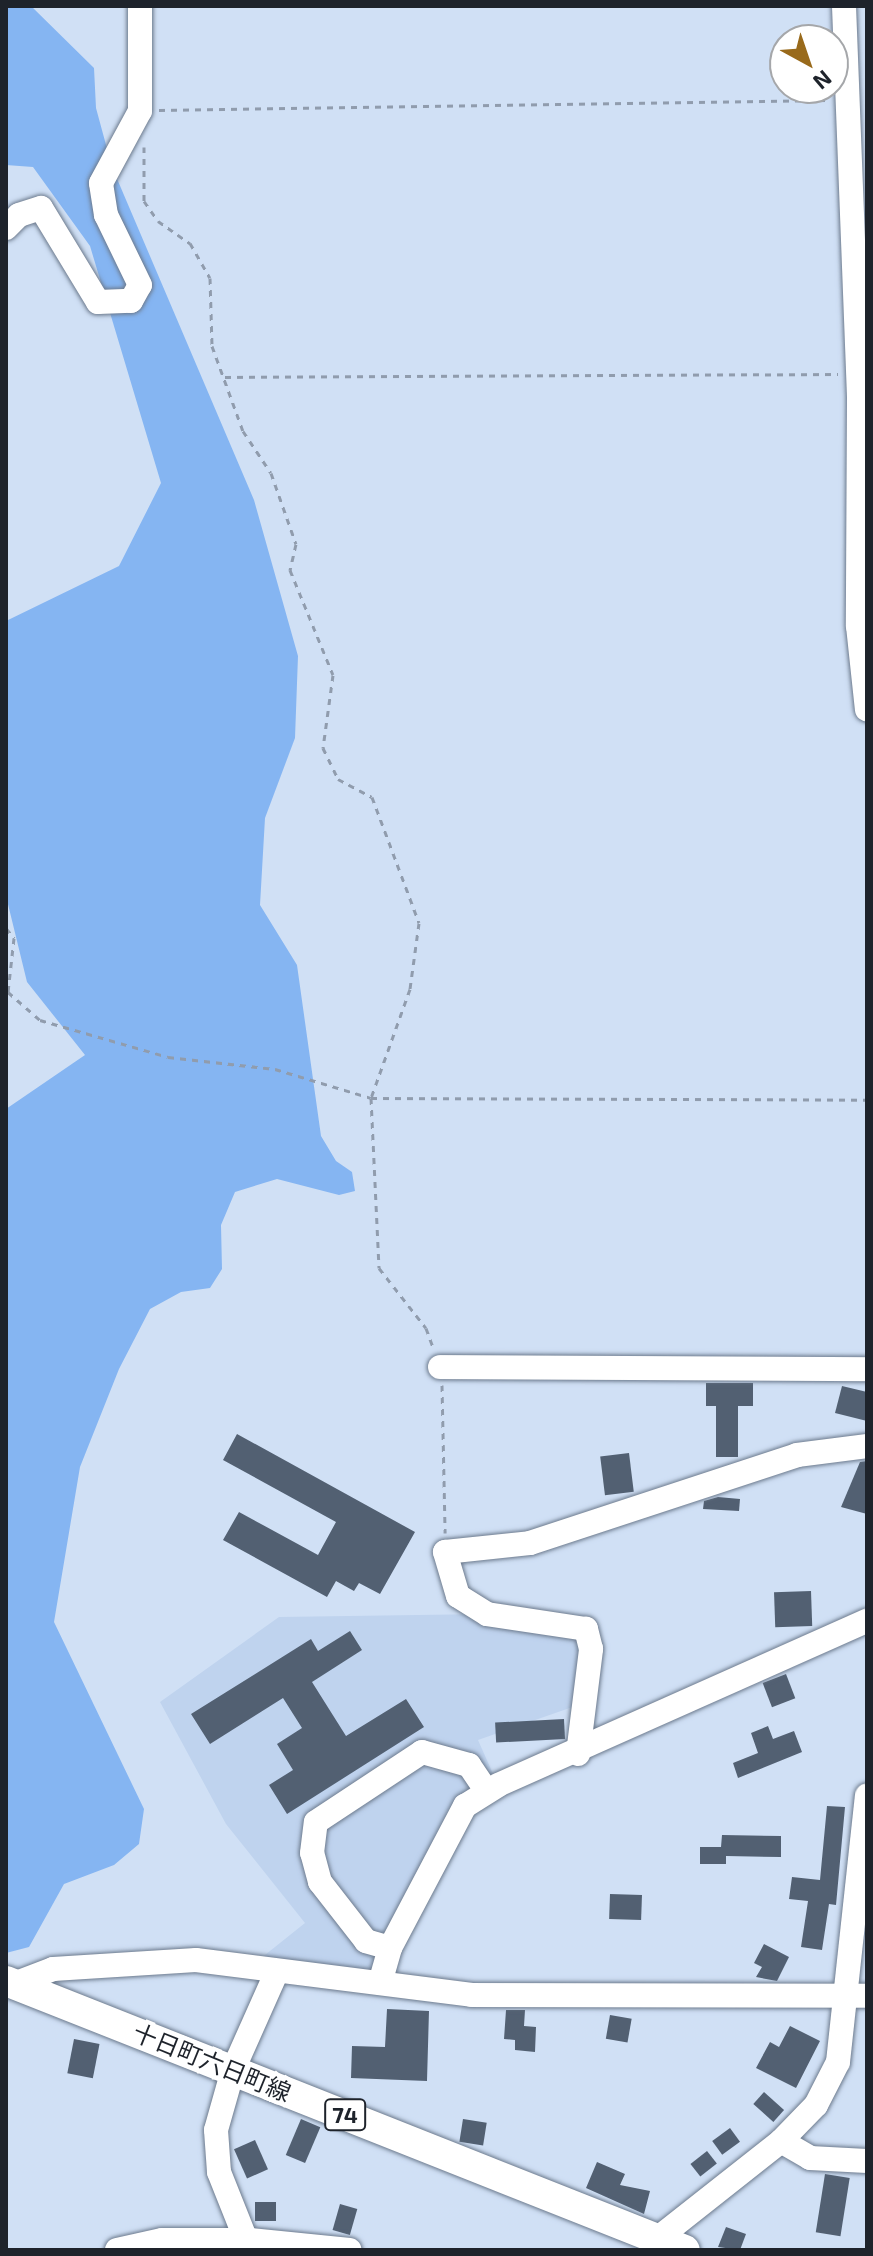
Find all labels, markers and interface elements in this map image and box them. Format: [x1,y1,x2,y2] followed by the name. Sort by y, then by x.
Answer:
[769,24,849,104] north arrow
[809,66,838,96] text: N
[129,2017,295,2107] street label: 十日町六日町線
[323,2097,367,2133] road number: 74

